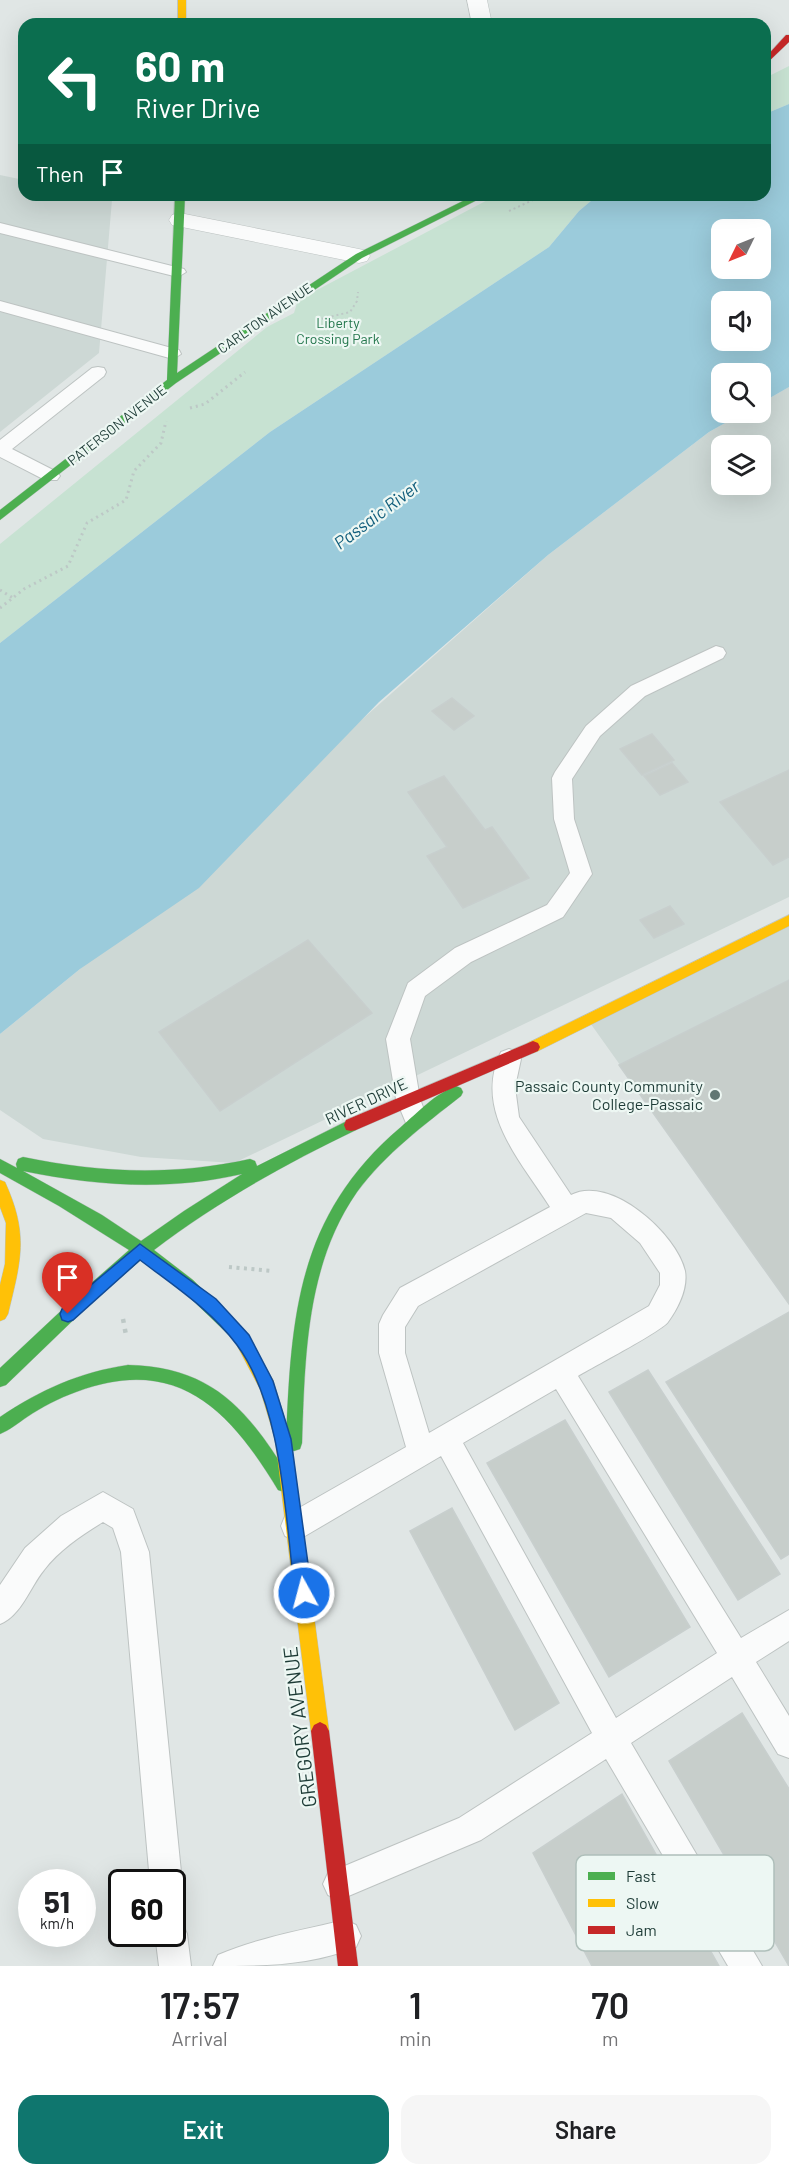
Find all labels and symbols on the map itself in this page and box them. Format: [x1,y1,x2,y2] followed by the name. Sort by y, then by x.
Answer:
[711,219,771,279] north arrow
[214,279,315,357] street label: CARLTON AVENUE
[296,314,380,347] park label: Liberty Crossing Park
[64,381,170,469] street label: PATERSON AVENUE
[329,474,424,554] water label: Passaic River
[322,1073,410,1128] street label: RIVER DRIVE
[515,1076,704,1113] place label: Passaic County Community College-Passaic
[708,1088,722,1102] marker: Passaic County Community College-Passaic
[42,1252,93,1314] pin
[272,1561,336,1625] position arrow
[277,1645,321,1809] street label: GREGORY AVENUE
[576,1855,774,1951] legend
[626,1866,656,1885] text: Fast
[108,1869,186,1947] speed limit sign: 60
[626,1893,659,1912] text: Slow
[626,1920,657,1939] text: Jam

